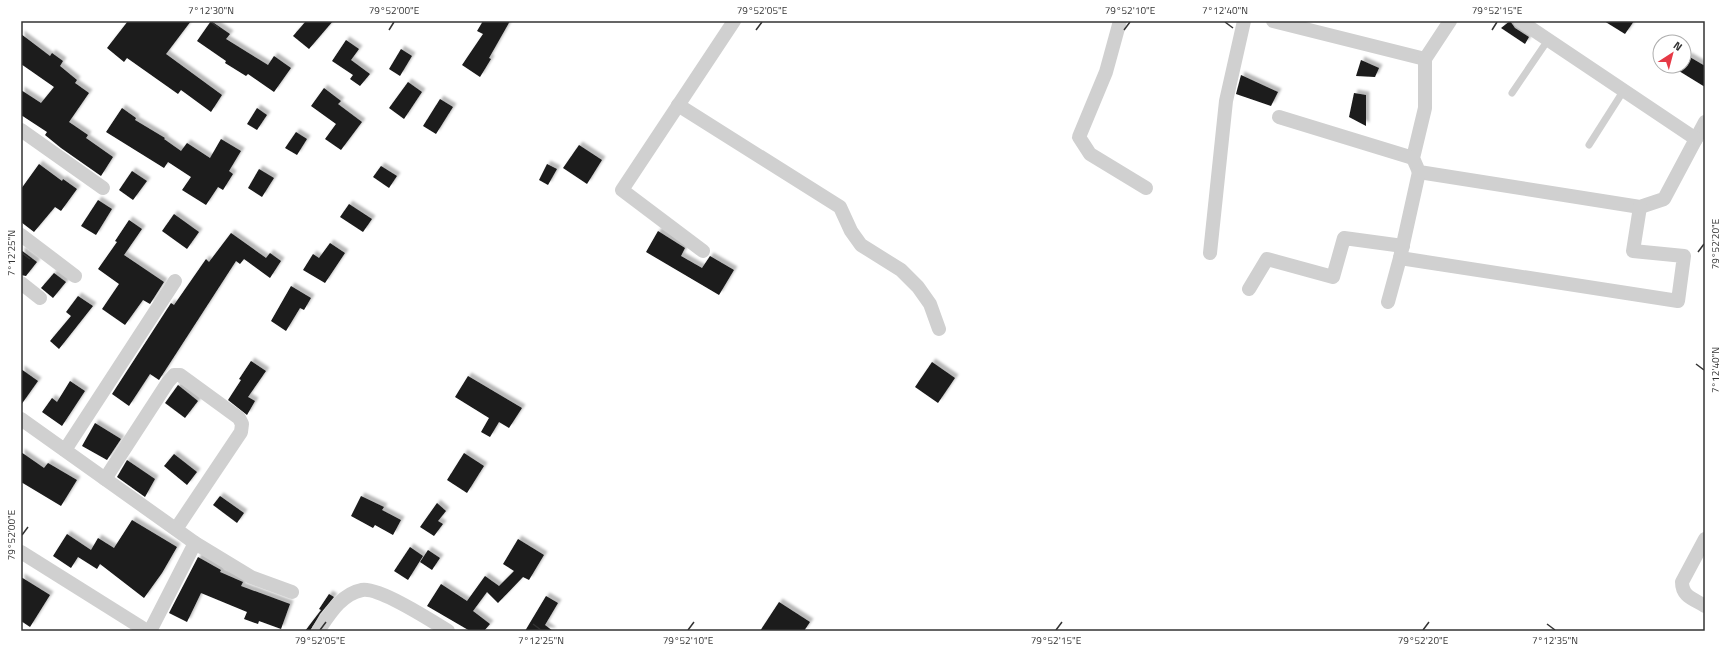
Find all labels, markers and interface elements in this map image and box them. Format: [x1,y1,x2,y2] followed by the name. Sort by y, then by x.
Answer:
[188,3,234,18] text: 7°12'30"N
[369,3,420,18] text: 79°52'00"E
[737,3,788,18] text: 79°52'05"E
[1105,3,1156,18] text: 79°52'10"E
[1202,3,1248,18] text: 7°12'40"N
[1472,3,1523,18] text: 79°52'15"E
[1652,34,1692,74] north arrow
[1670,37,1686,55] text: N
[1708,218,1723,269] text: 79°52'20"E
[4,230,19,276] text: 7°12'25"N
[1708,347,1723,393] text: 7°12'40"N
[4,509,19,560] text: 79°52'00"E
[295,633,346,648] text: 79°52'05"E
[518,633,564,648] text: 7°12'25"N
[663,633,714,648] text: 79°52'10"E
[1031,633,1082,648] text: 79°52'15"E
[1398,633,1449,648] text: 79°52'20"E
[1532,633,1578,648] text: 7°12'35"N

